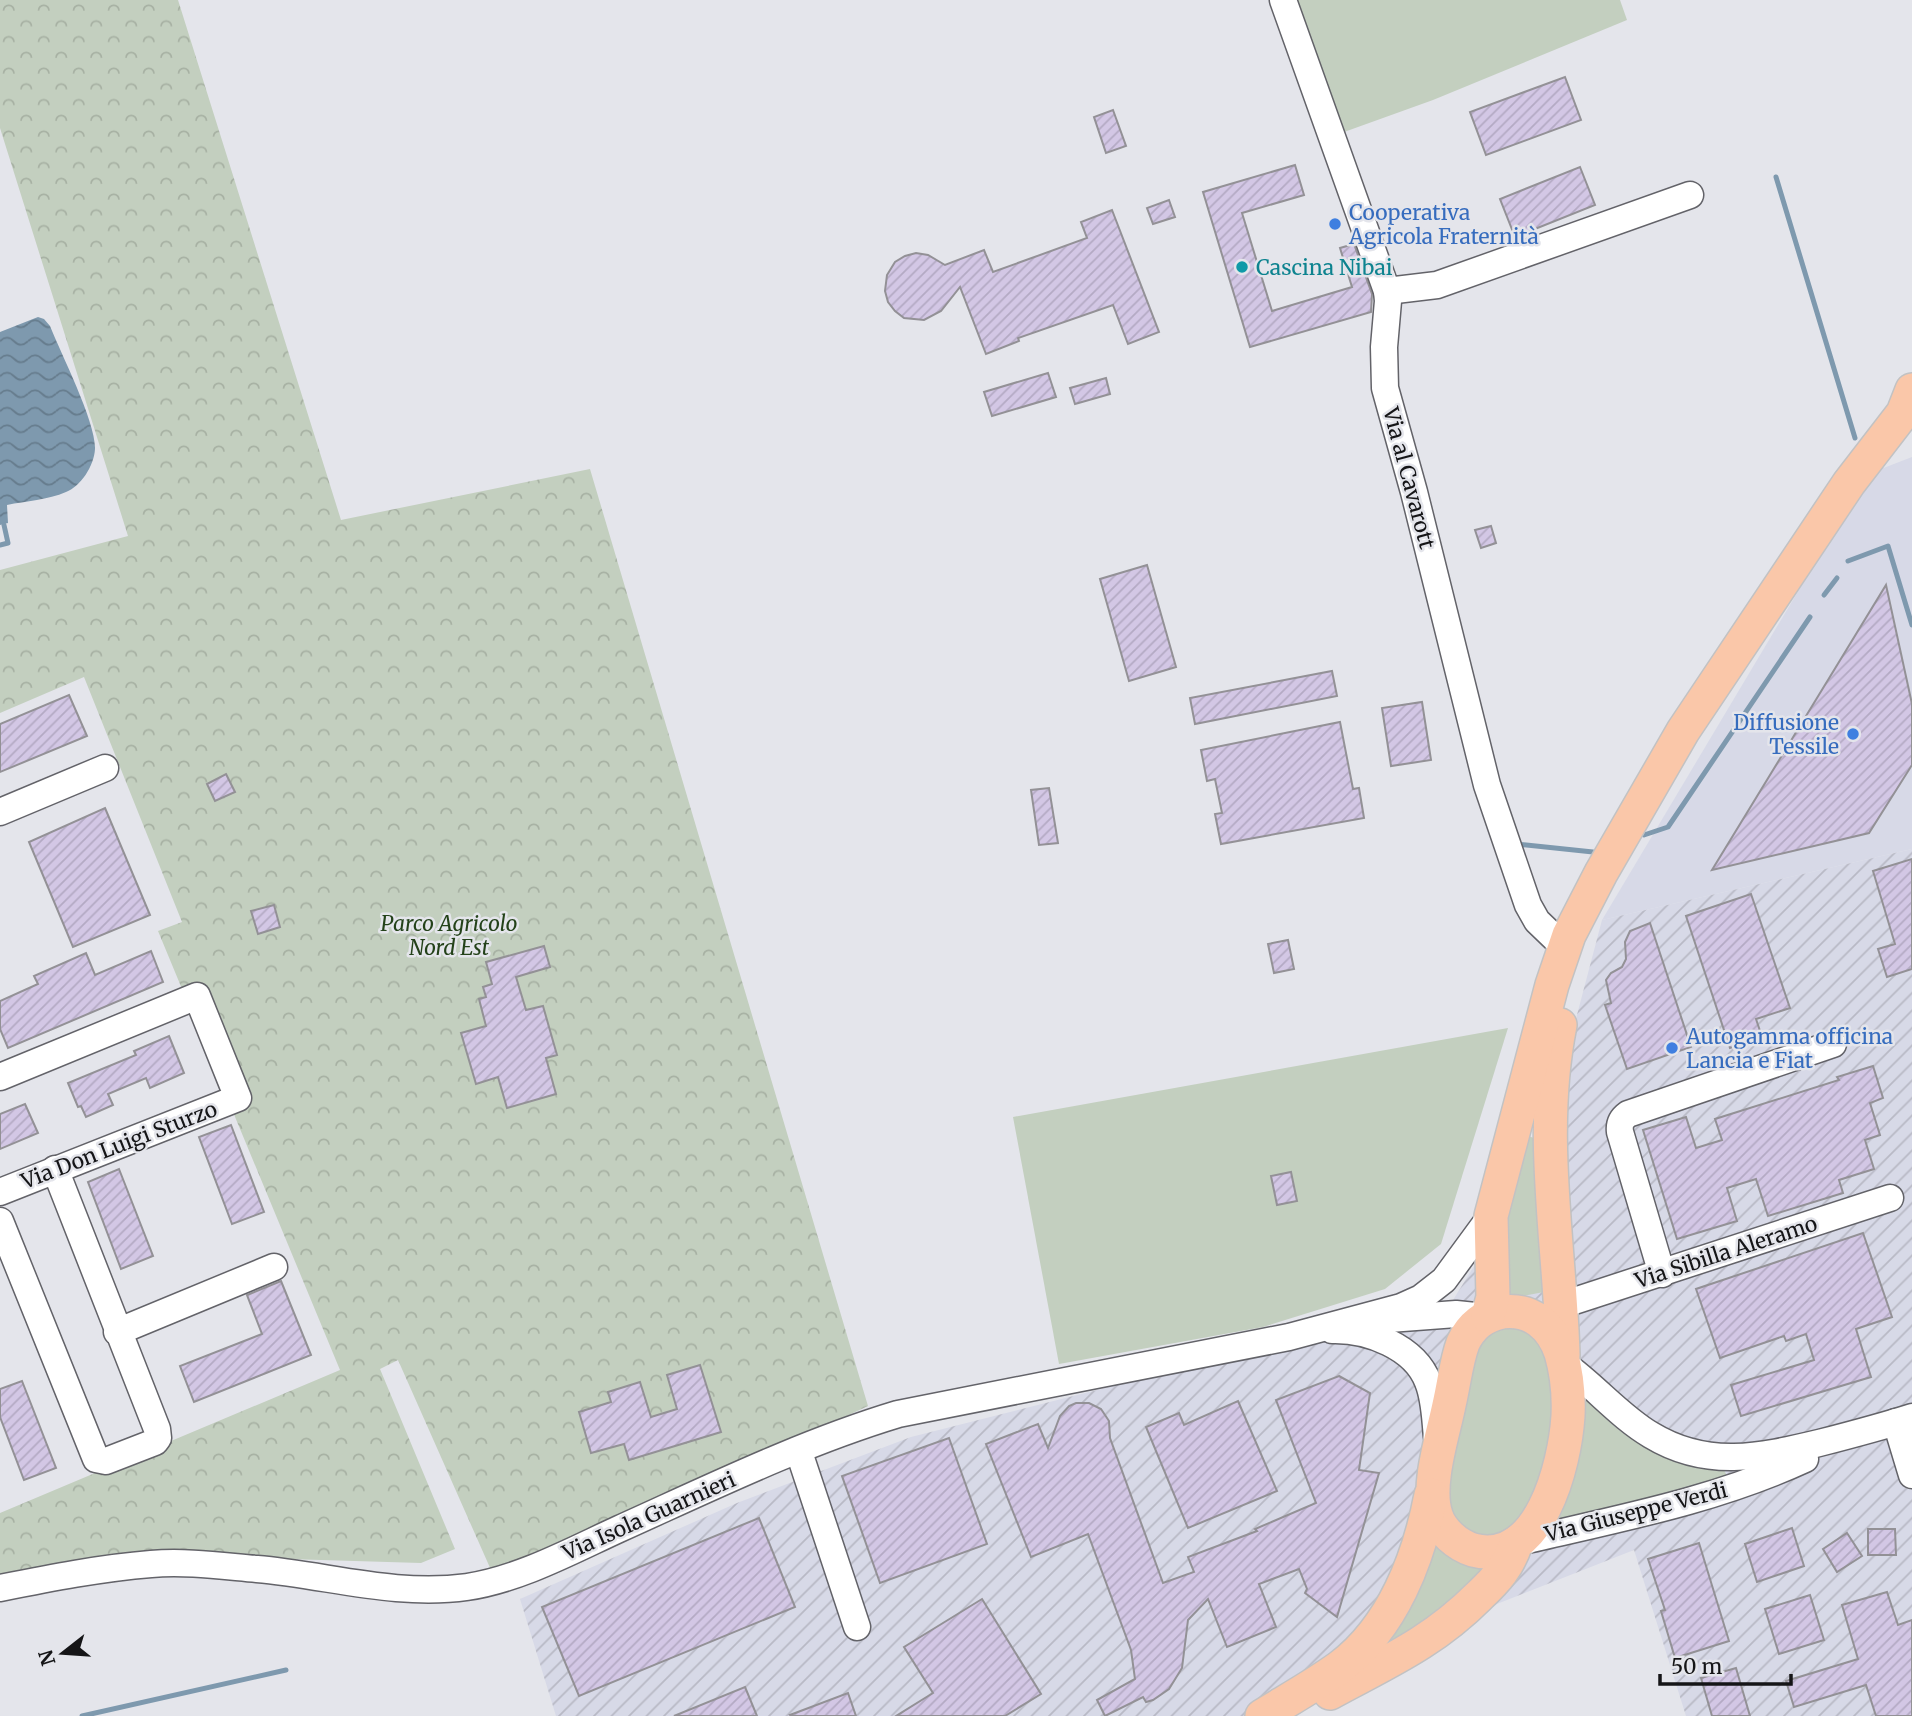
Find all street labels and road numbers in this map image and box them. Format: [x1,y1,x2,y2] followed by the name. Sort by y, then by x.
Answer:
[1377,403,1441,552] street label: Via al Cavarott
[16,1095,221,1195] street label: Via Don Luigi Sturzo
[1630,1210,1821,1295] street label: Via Sibilla Aleramo
[557,1466,740,1567] street label: Via Isola Guarnieri
[1541,1476,1730,1548] street label: Via Giuseppe Verdi

